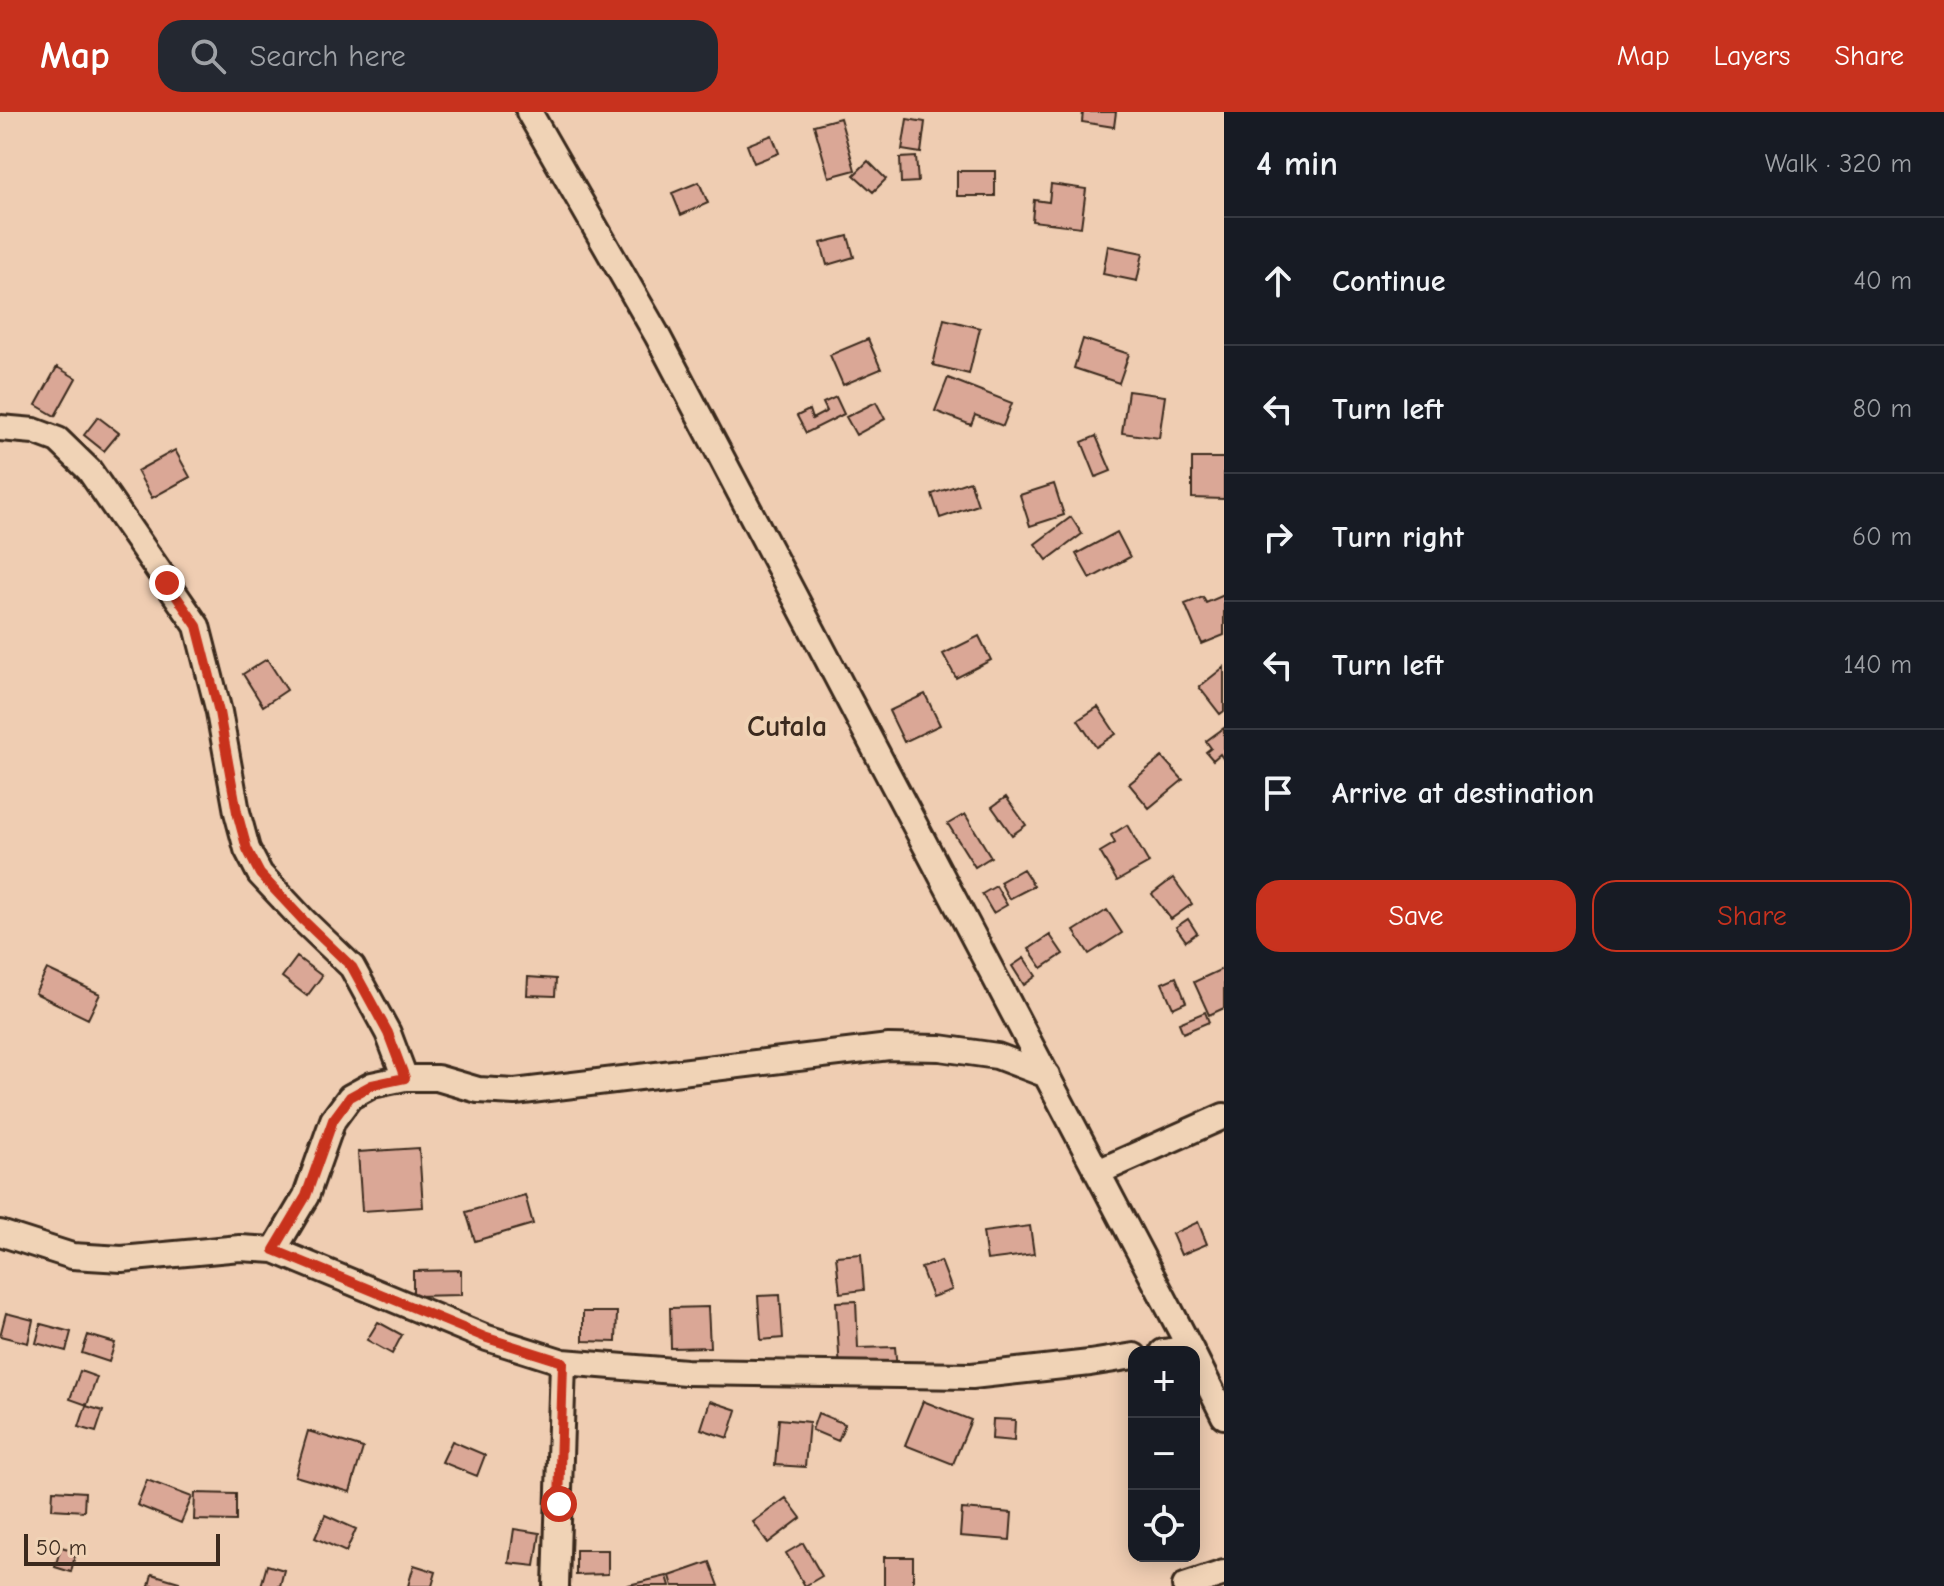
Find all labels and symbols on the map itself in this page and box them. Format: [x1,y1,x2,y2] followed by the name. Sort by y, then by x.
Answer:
[149,565,185,601] route end
[747,709,827,744] district label: Cutala
[541,1486,577,1522] route start
[24,1530,220,1566] scale bar

